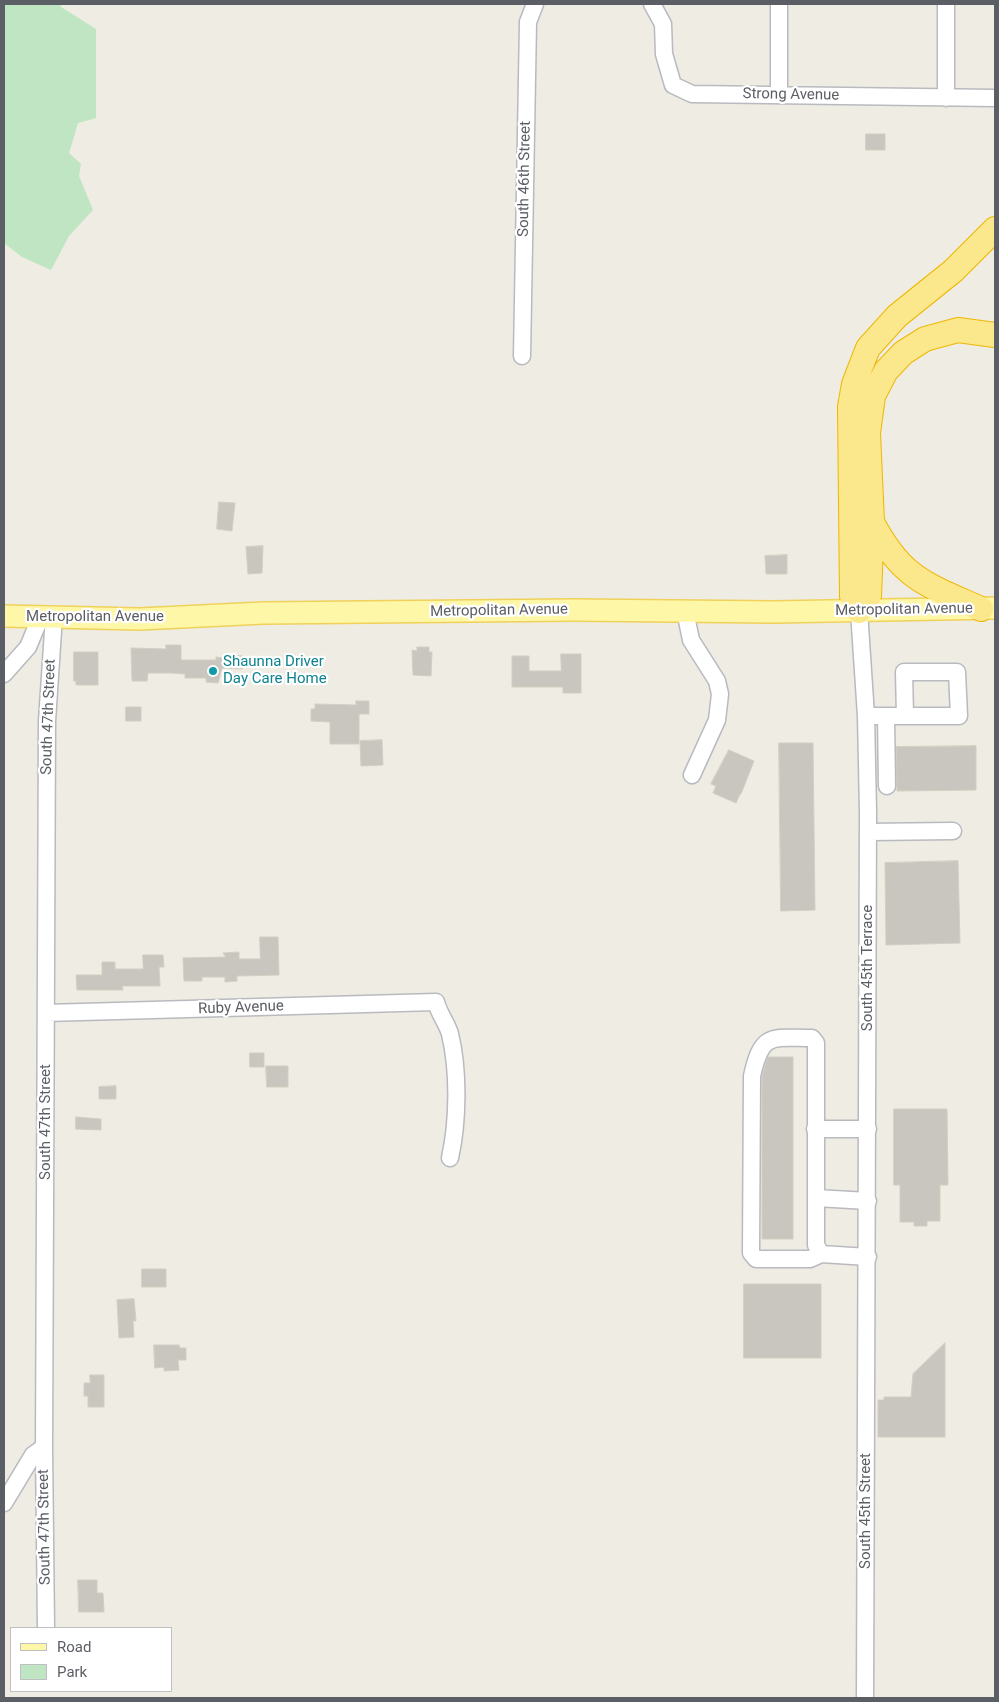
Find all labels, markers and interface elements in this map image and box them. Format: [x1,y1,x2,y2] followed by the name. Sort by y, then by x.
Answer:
[742,85,840,105] street label: Strong Avenue
[515,121,535,237] street label: South 46th Street
[835,600,973,620] street label: Metropolitan Avenue
[430,601,568,621] street label: Metropolitan Avenue
[26,608,164,626] street label: Metropolitan Avenue
[223,653,327,688] place label: Shaunna Driver Day Care Home
[38,659,60,775] street label: South 47th Street
[207,665,219,677] marker: Shaunna Driver Day Care Home
[859,905,877,1031] street label: South 45th Terrace
[198,998,284,1018] street label: Ruby Avenue
[37,1064,55,1180] street label: South 47th Street
[857,1453,875,1569] street label: South 45th Street
[35,1469,55,1585] street label: South 47th Street
[10,1627,172,1692] legend
[57,1638,91,1656] text: Road
[57,1663,87,1681] text: Park

